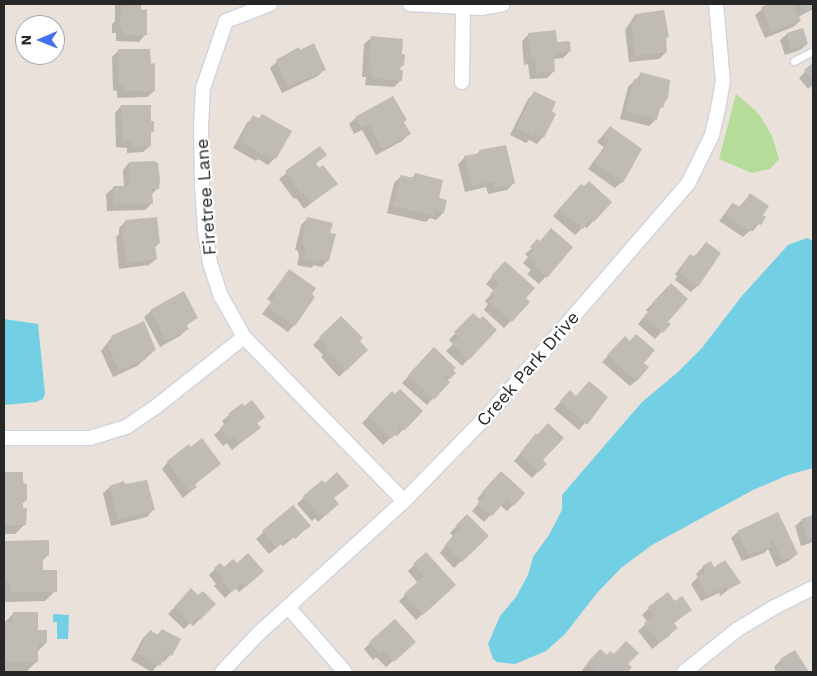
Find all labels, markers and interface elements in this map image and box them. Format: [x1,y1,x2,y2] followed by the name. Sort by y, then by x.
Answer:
[15,15,65,65] north arrow
[18,35,34,46] text: N
[191,138,221,256] street label: Firetree Lane
[472,307,584,431] street label: Creek Park Drive

